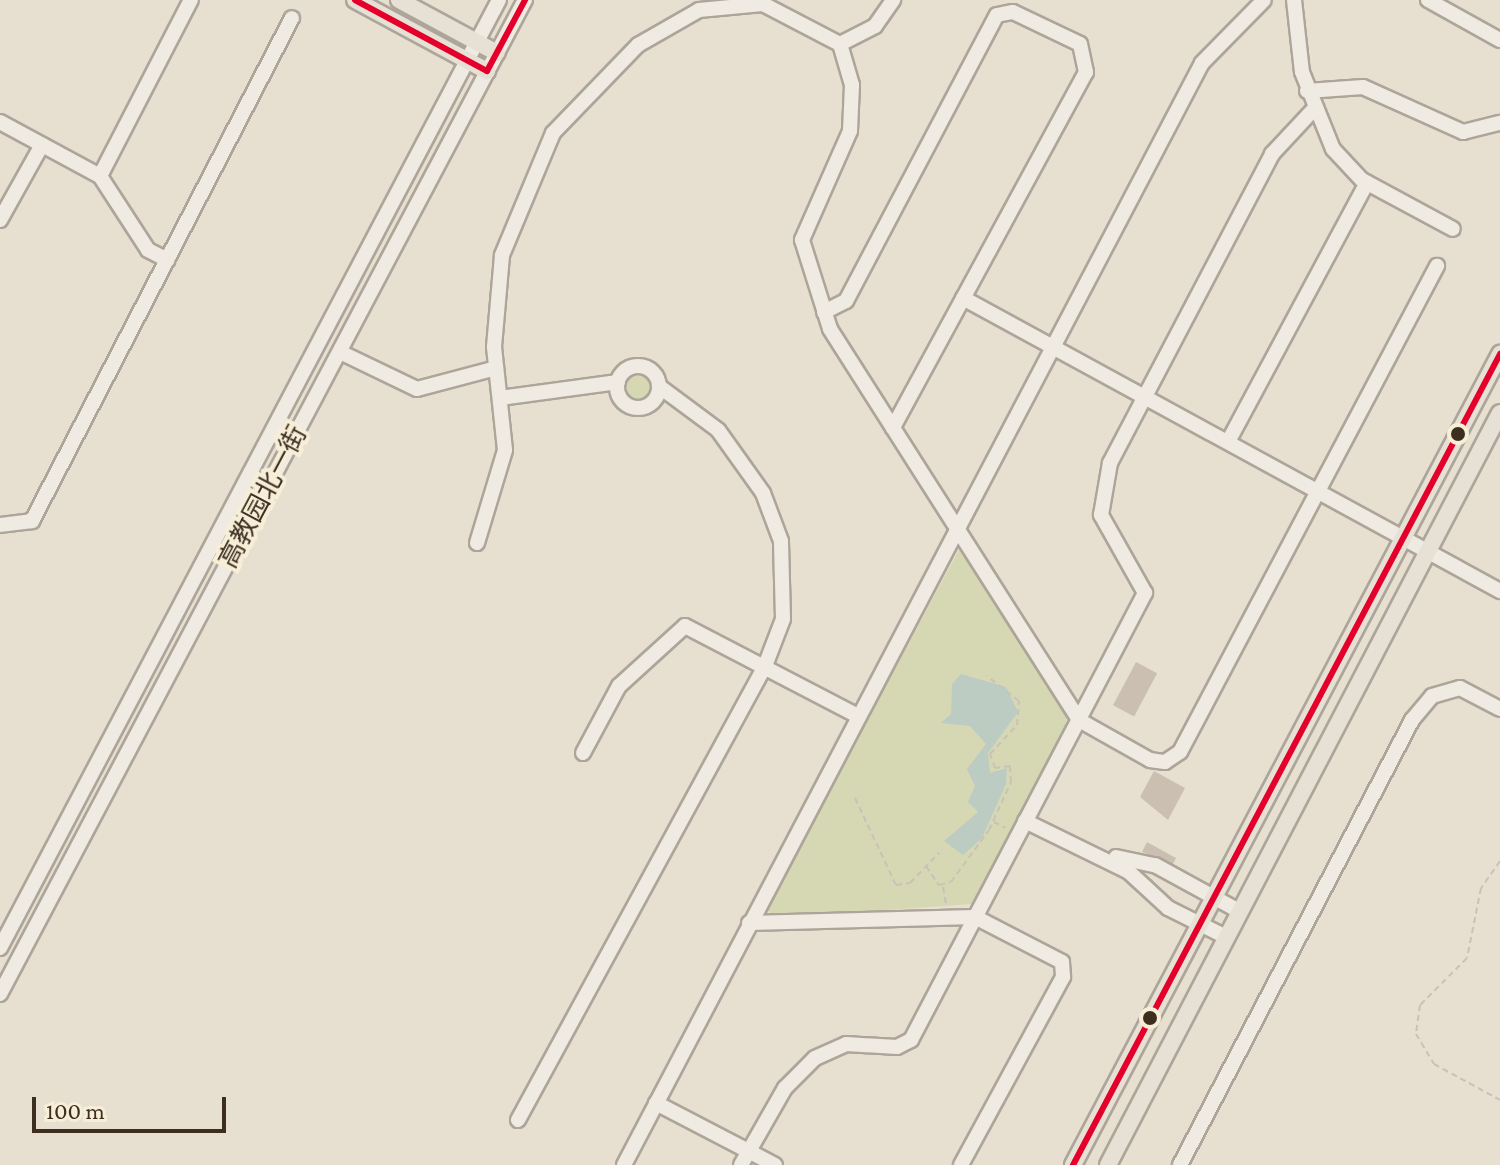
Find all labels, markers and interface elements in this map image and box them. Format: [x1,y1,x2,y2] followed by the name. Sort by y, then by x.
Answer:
[213,421,313,573] street label: 高教园北一街
[1450,426,1466,442] unlabelled marker
[1142,1010,1158,1026] unlabelled marker
[36,1081,230,1131] scale bar
[46,1097,105,1124] text: 100 m

